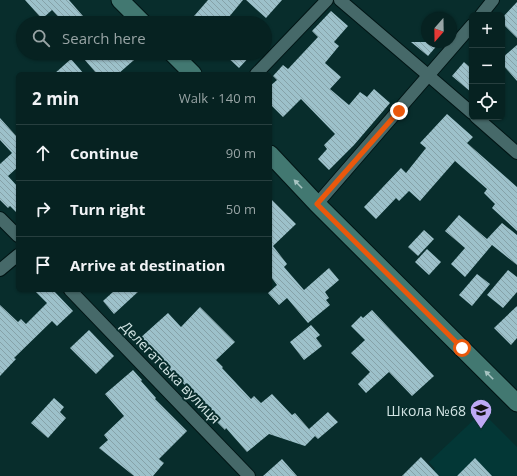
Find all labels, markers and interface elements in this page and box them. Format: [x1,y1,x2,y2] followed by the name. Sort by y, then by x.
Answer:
[421,12,457,48] north arrow
[469,12,505,120] map controls
[469,12,505,48] button: +
[16,16,272,60] search box
[30,27,52,49] icon: search
[62,28,146,48] text: Search here
[469,48,505,84] button: −
[469,84,505,120] button: locate
[32,87,79,110] text: 2 min
[179,89,256,107] text: Walk · 140 m
[390,102,408,120] route end
[32,142,54,164] icon: ahead
[70,143,138,163] text: Continue
[226,144,256,162] text: 90 m
[294,179,303,189] one-way arrow
[32,198,54,220] icon: right
[70,199,145,219] text: Turn right
[226,200,256,218] text: 50 m
[32,254,54,276] icon: arrive
[70,255,225,275] text: Arrive at destination
[117,317,225,427] street label: Делегатська вулиця
[453,339,471,357] route start
[484,370,494,380] one-way arrow
[468,397,494,430] school or university icon: Школа №68
[386,401,466,420] place label: Школа №68

